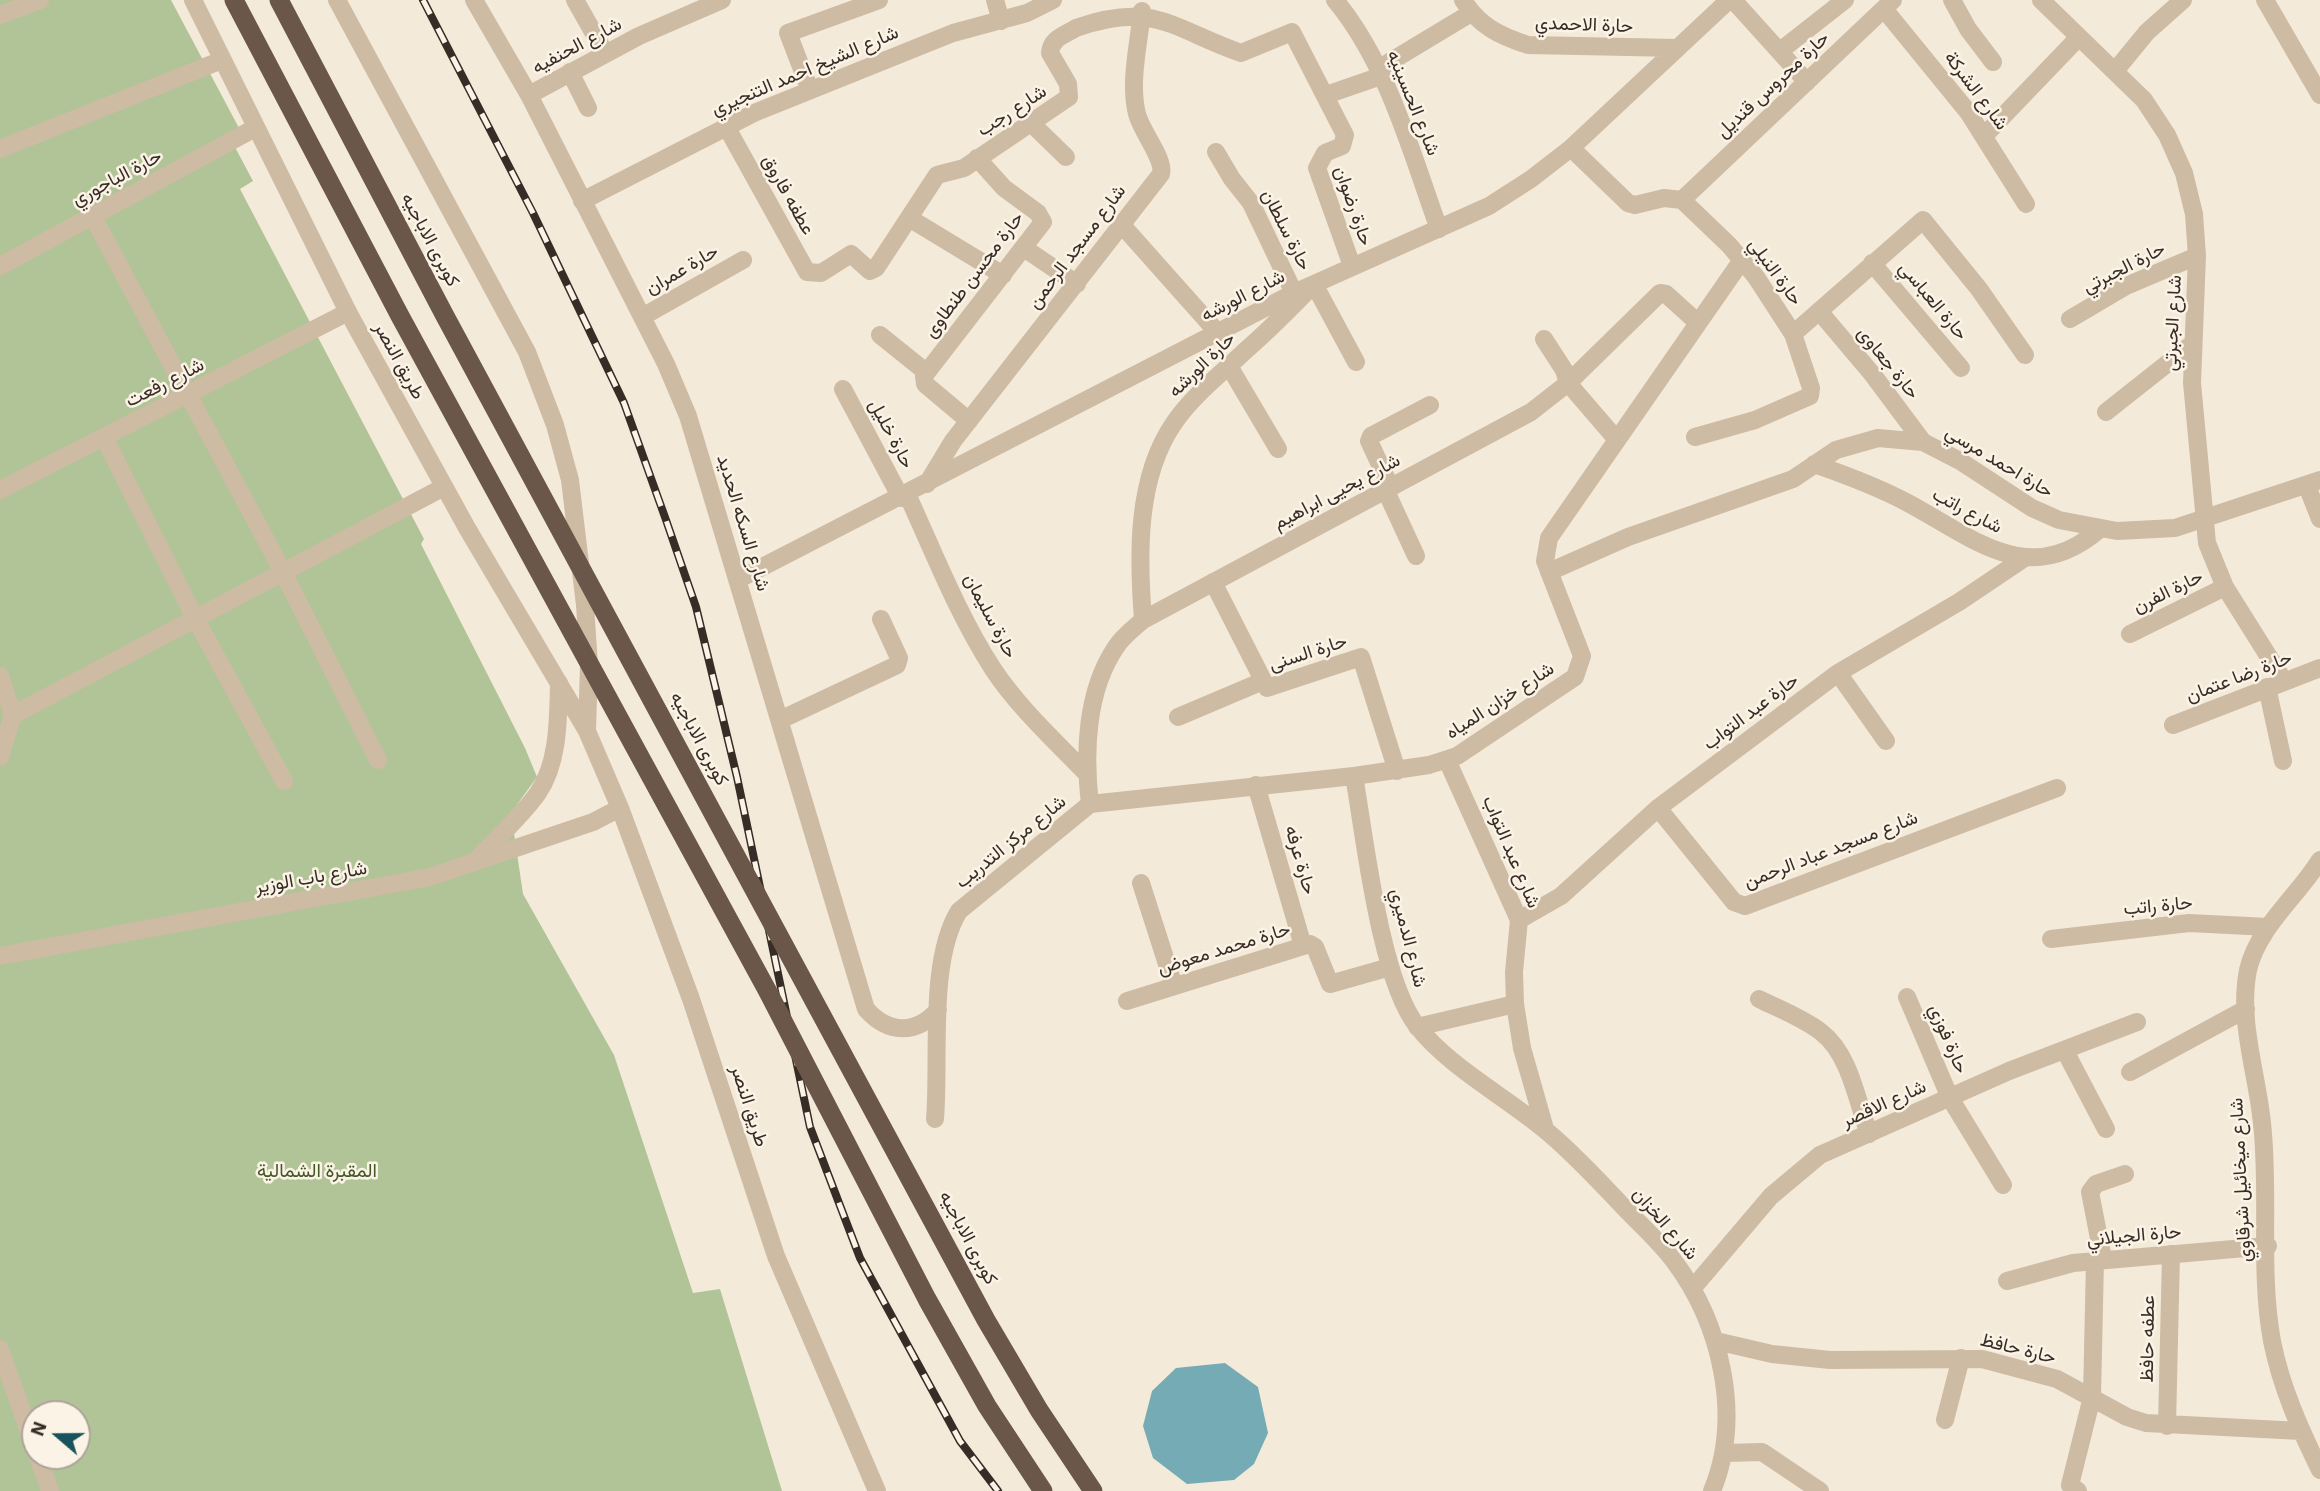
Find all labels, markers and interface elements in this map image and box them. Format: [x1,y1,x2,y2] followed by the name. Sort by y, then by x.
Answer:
[1534,12,1634,38] street label: حارة الاحمدي
[528,13,626,79] street label: شارع الحنفيه
[708,21,902,121] street label: شارع الشيخ احمد التنجيري
[1712,27,1834,143] street label: حارة محروس قنديل
[1382,47,1444,159] street label: شارع الحسينيه
[1939,47,2013,135] street label: شارع الشركة
[973,80,1051,142] street label: شارع رجب
[68,145,166,211] street label: حارة الباجوري
[757,151,819,239] street label: عطفه فاروق
[1329,163,1377,249] street label: حارة رضوان
[1023,180,1131,314] street label: شارع مسجد الرحمن
[1256,186,1316,274] street label: حارة سلطان
[396,189,464,291] street label: كوبرى الاباجيه
[919,208,1029,342] street label: حارة محسن طنطاوى
[1743,234,1807,310] street label: حارة النيلي
[2079,237,2169,299] street label: حارة الجبرتي
[642,240,722,300] street label: حارة عمران
[1894,257,1972,345] street label: حارة العباسي
[1197,265,1289,327] street label: شارع الورشه
[2159,274,2187,372] street label: شارع الجبرتي
[368,318,430,404] street label: طريق النصر
[1852,322,1924,404] street label: حارة جعاوى
[1164,328,1240,402] street label: حارة الورشه
[122,354,208,412] street label: شارع رفعت
[863,395,919,473] street label: حارة خليل
[1941,421,2057,503] street label: حارة احمد مرسي
[1270,449,1404,535] street label: شارع يحيى ابراهيم
[711,452,775,594] street label: شارع السكه الحديد
[1928,483,2006,539] street label: شارع راتب
[2129,565,2207,619] street label: حارة الفرن
[958,570,1022,662] street label: حارة سليمان
[1266,630,1350,676] street label: حارة السنى
[2183,646,2295,708] street label: حارة رضا عتمان
[1441,657,1559,745] street label: شارع خزان المياه
[1699,669,1803,755] street label: حارة عبد التواب
[665,688,733,790] street label: كوبرى الاباجيه
[951,790,1071,894] street label: شارع مركز التدريب
[1477,792,1545,912] street label: شارع عبد التواب
[1741,806,1921,894] street label: شارع مسجد عباد الرحمن
[1279,823,1321,897] street label: حارة عرفه
[253,857,369,899] street label: شارع باب الوزير
[1385,886,1431,990] street label: شارع الدميري
[2123,892,2193,920] street label: حارة راتب
[1155,918,1293,980] street label: حارة محمد معوض
[1923,1001,1973,1077] street label: حارة فوزي
[725,1062,773,1150] street label: طريق النصر
[1838,1075,1930,1133] street label: شارع الاقصر
[2225,1097,2257,1263] street label: شارع ميخائيل شرقاوي
[257,1161,377,1183] park label: المقبرة الشمالية
[1627,1183,1703,1265] street label: شارع الخزان
[934,1187,1002,1289] street label: كوبرى الاباجيه
[2086,1221,2182,1251] street label: حارة الجيلاني
[2136,1295,2160,1383] street label: عطفه حافظ
[1978,1329,2058,1369] street label: حارة حافظ
[21,1400,91,1470] north arrow
[25,1418,52,1439] text: N

